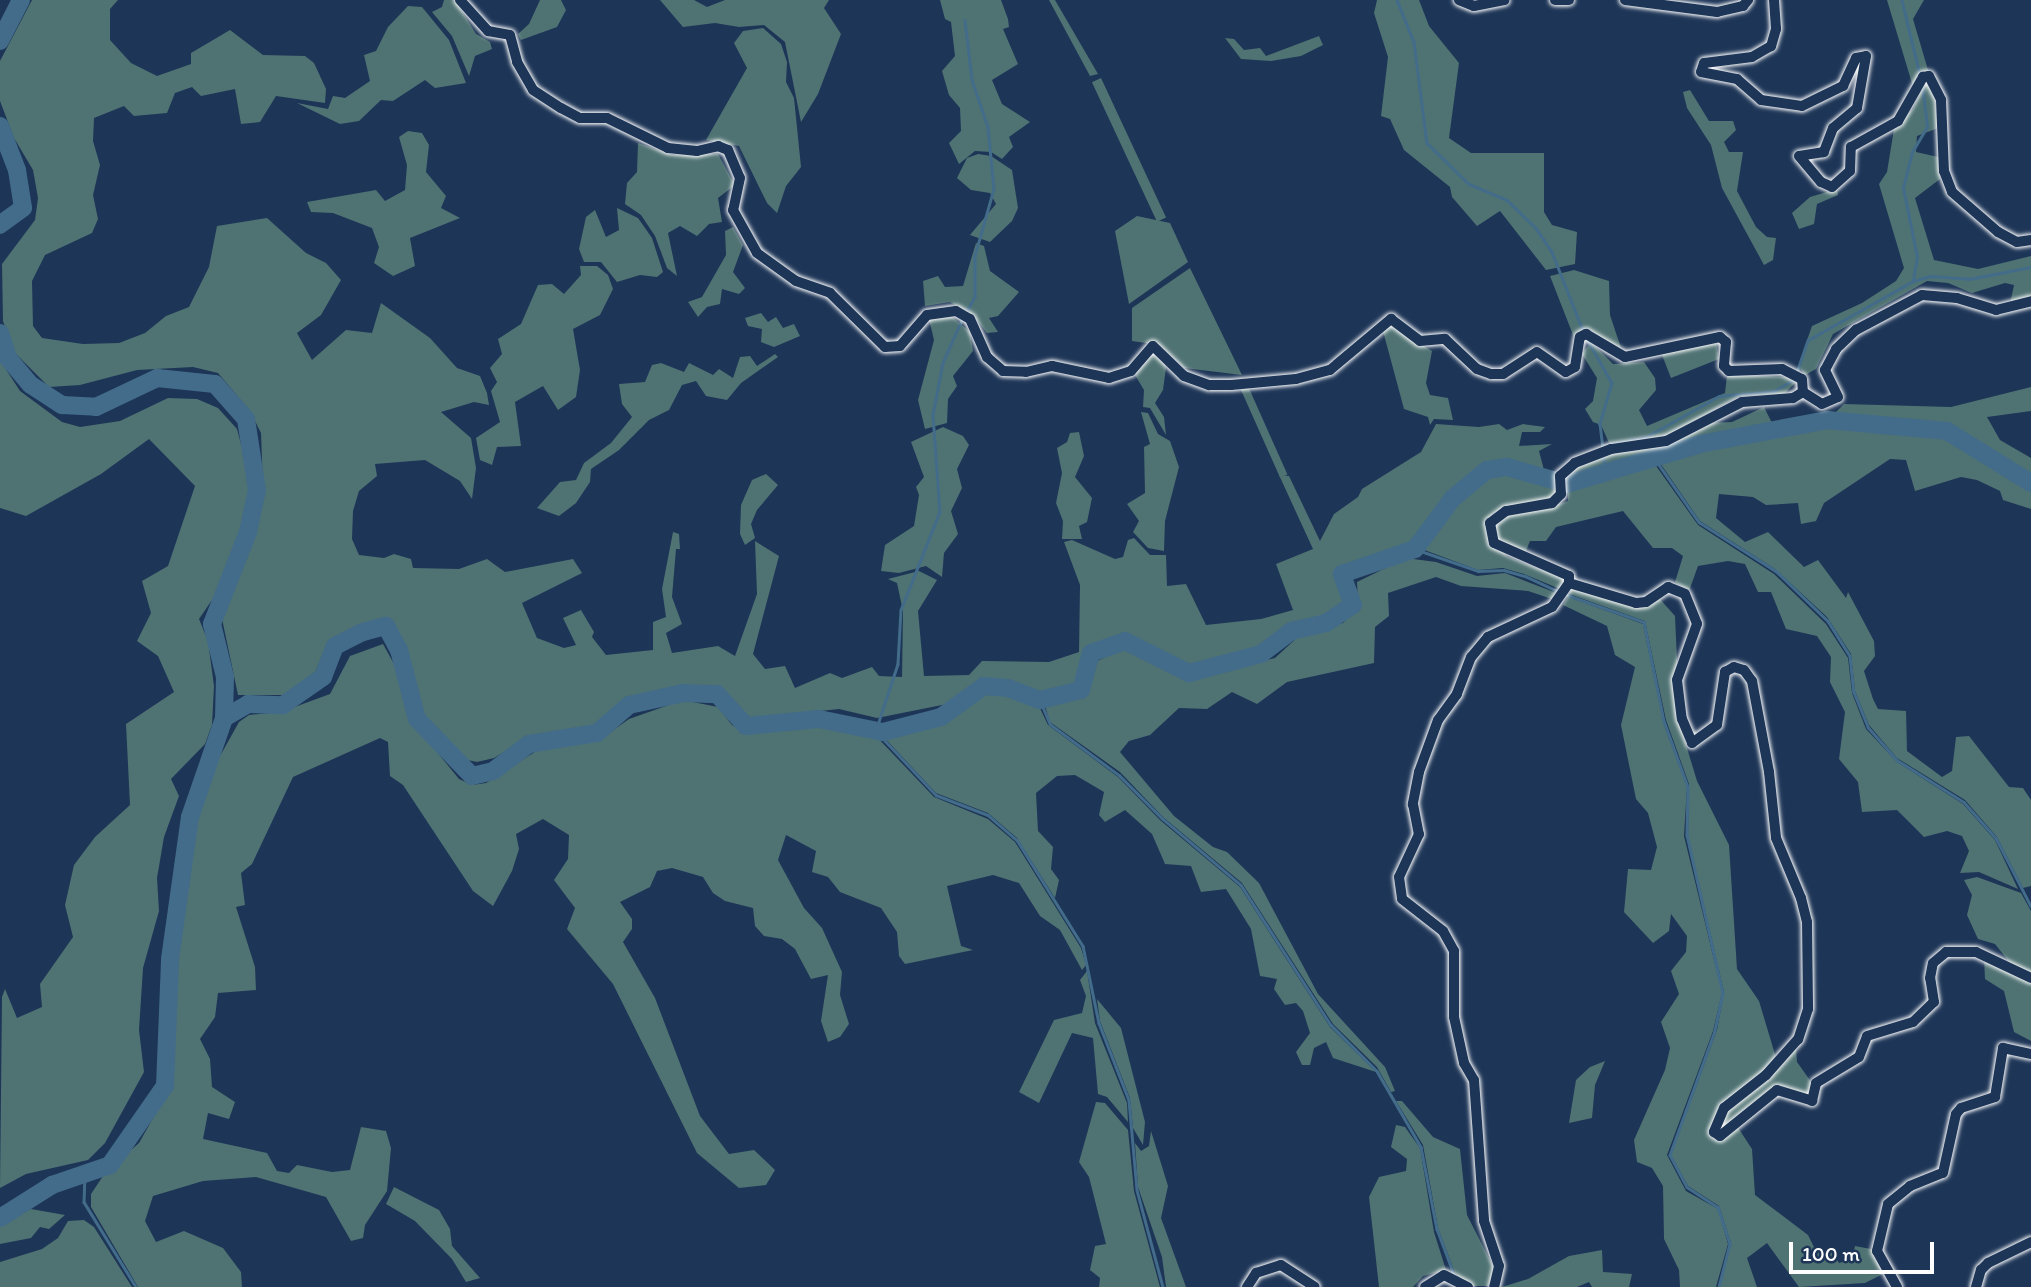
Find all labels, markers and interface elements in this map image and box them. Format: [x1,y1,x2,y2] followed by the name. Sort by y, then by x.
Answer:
[1793,1228,1938,1272] scale bar
[1802,1241,1860,1266] text: 100 m

